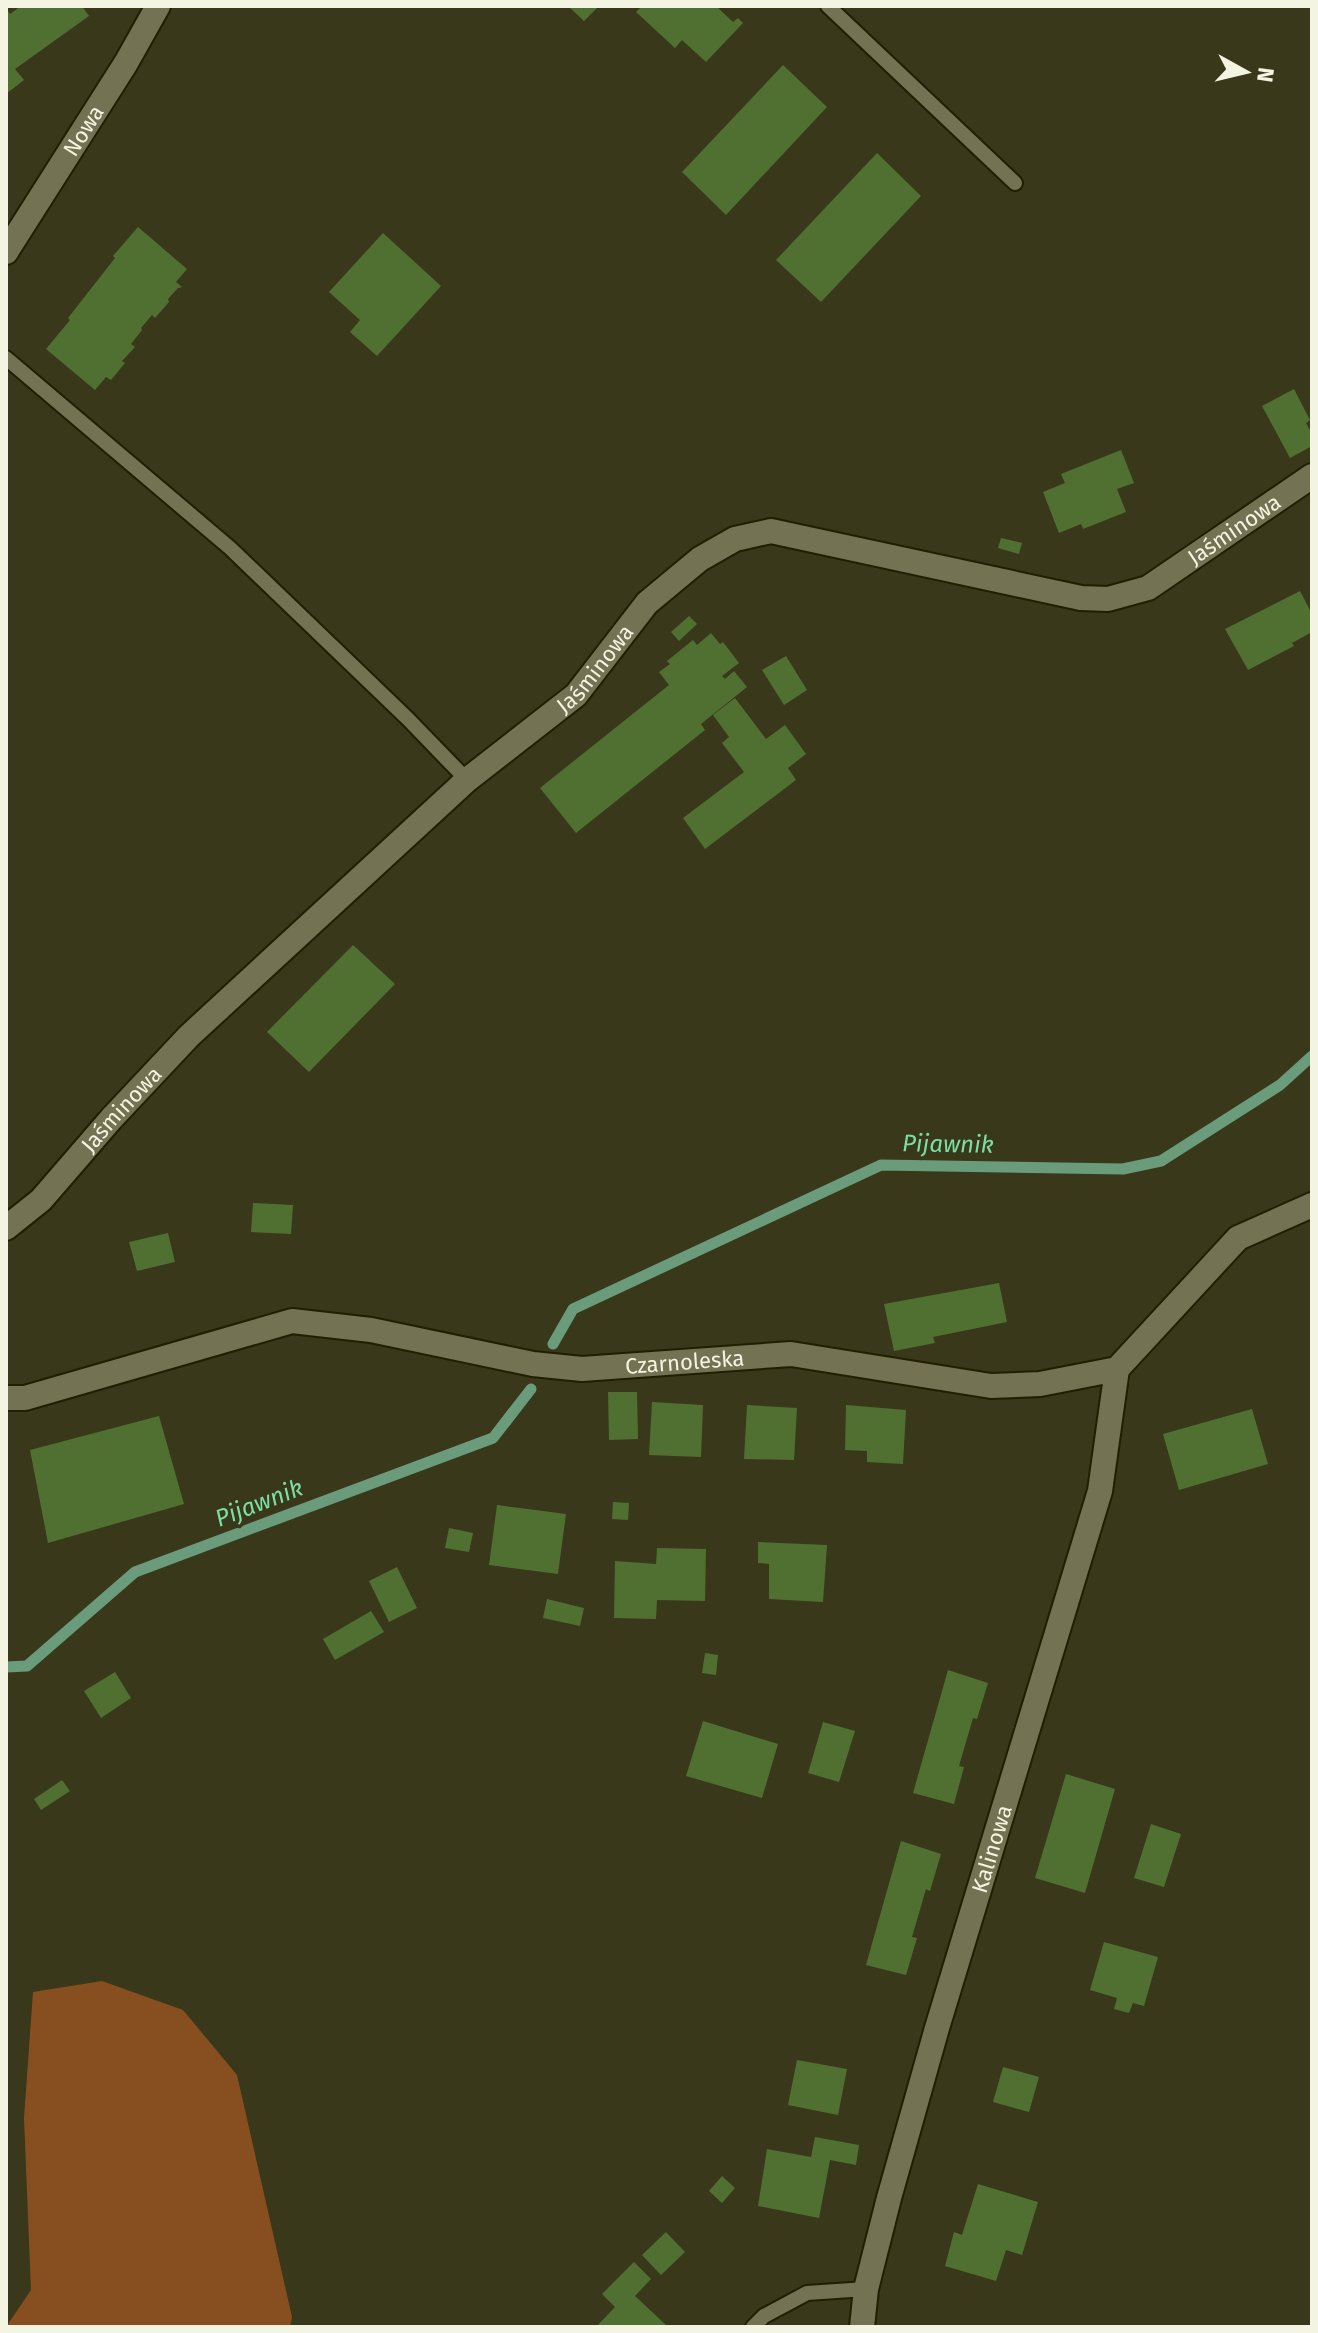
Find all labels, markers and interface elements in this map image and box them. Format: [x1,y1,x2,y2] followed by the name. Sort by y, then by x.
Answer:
[1206,32,1286,112] north arrow
[1251,66,1280,84] text: N
[57,100,109,161] street label: Nowa
[1182,488,1286,571] street label: Jaśminowa
[551,619,639,719] street label: Jaśminowa
[75,1060,167,1158] street label: Jaśminowa
[902,1129,994,1159] water label: Pijawnik
[624,1344,745,1379] street label: Czarnoleska
[211,1474,307,1532] water label: Pijawnik
[965,1802,1017,1896] street label: Kalinowa

